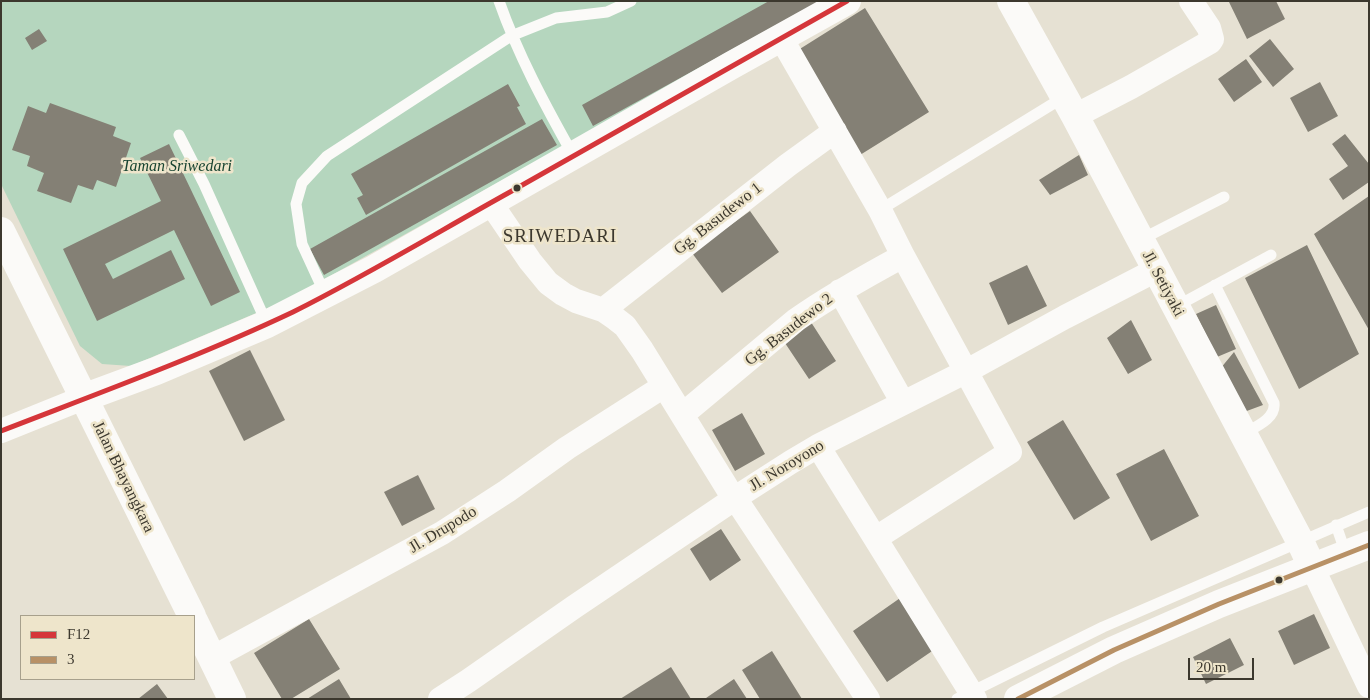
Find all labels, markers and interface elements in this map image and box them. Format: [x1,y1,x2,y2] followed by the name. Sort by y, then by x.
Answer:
[122,157,232,177] park label: Taman Sriwedari
[670,179,766,259] street label: Gg. Basudewo 1
[512,183,522,193] unlabelled marker
[502,226,618,248] district label: SRIWEDARI
[1138,248,1188,320] street label: Jl. Setiyaki
[741,290,837,370] street label: Gg. Basudewo 2
[88,418,158,536] street label: Jalan Bhayangkara
[746,436,828,496] street label: Jl. Noroyono
[406,502,480,558] street label: Jl. Drupodo
[1274,575,1284,585] unlabelled marker
[20,615,195,680] legend
[67,626,90,642] text: F12
[1190,648,1256,680] scale bar
[67,651,75,667] text: 3
[1196,659,1226,675] text: 20 m

